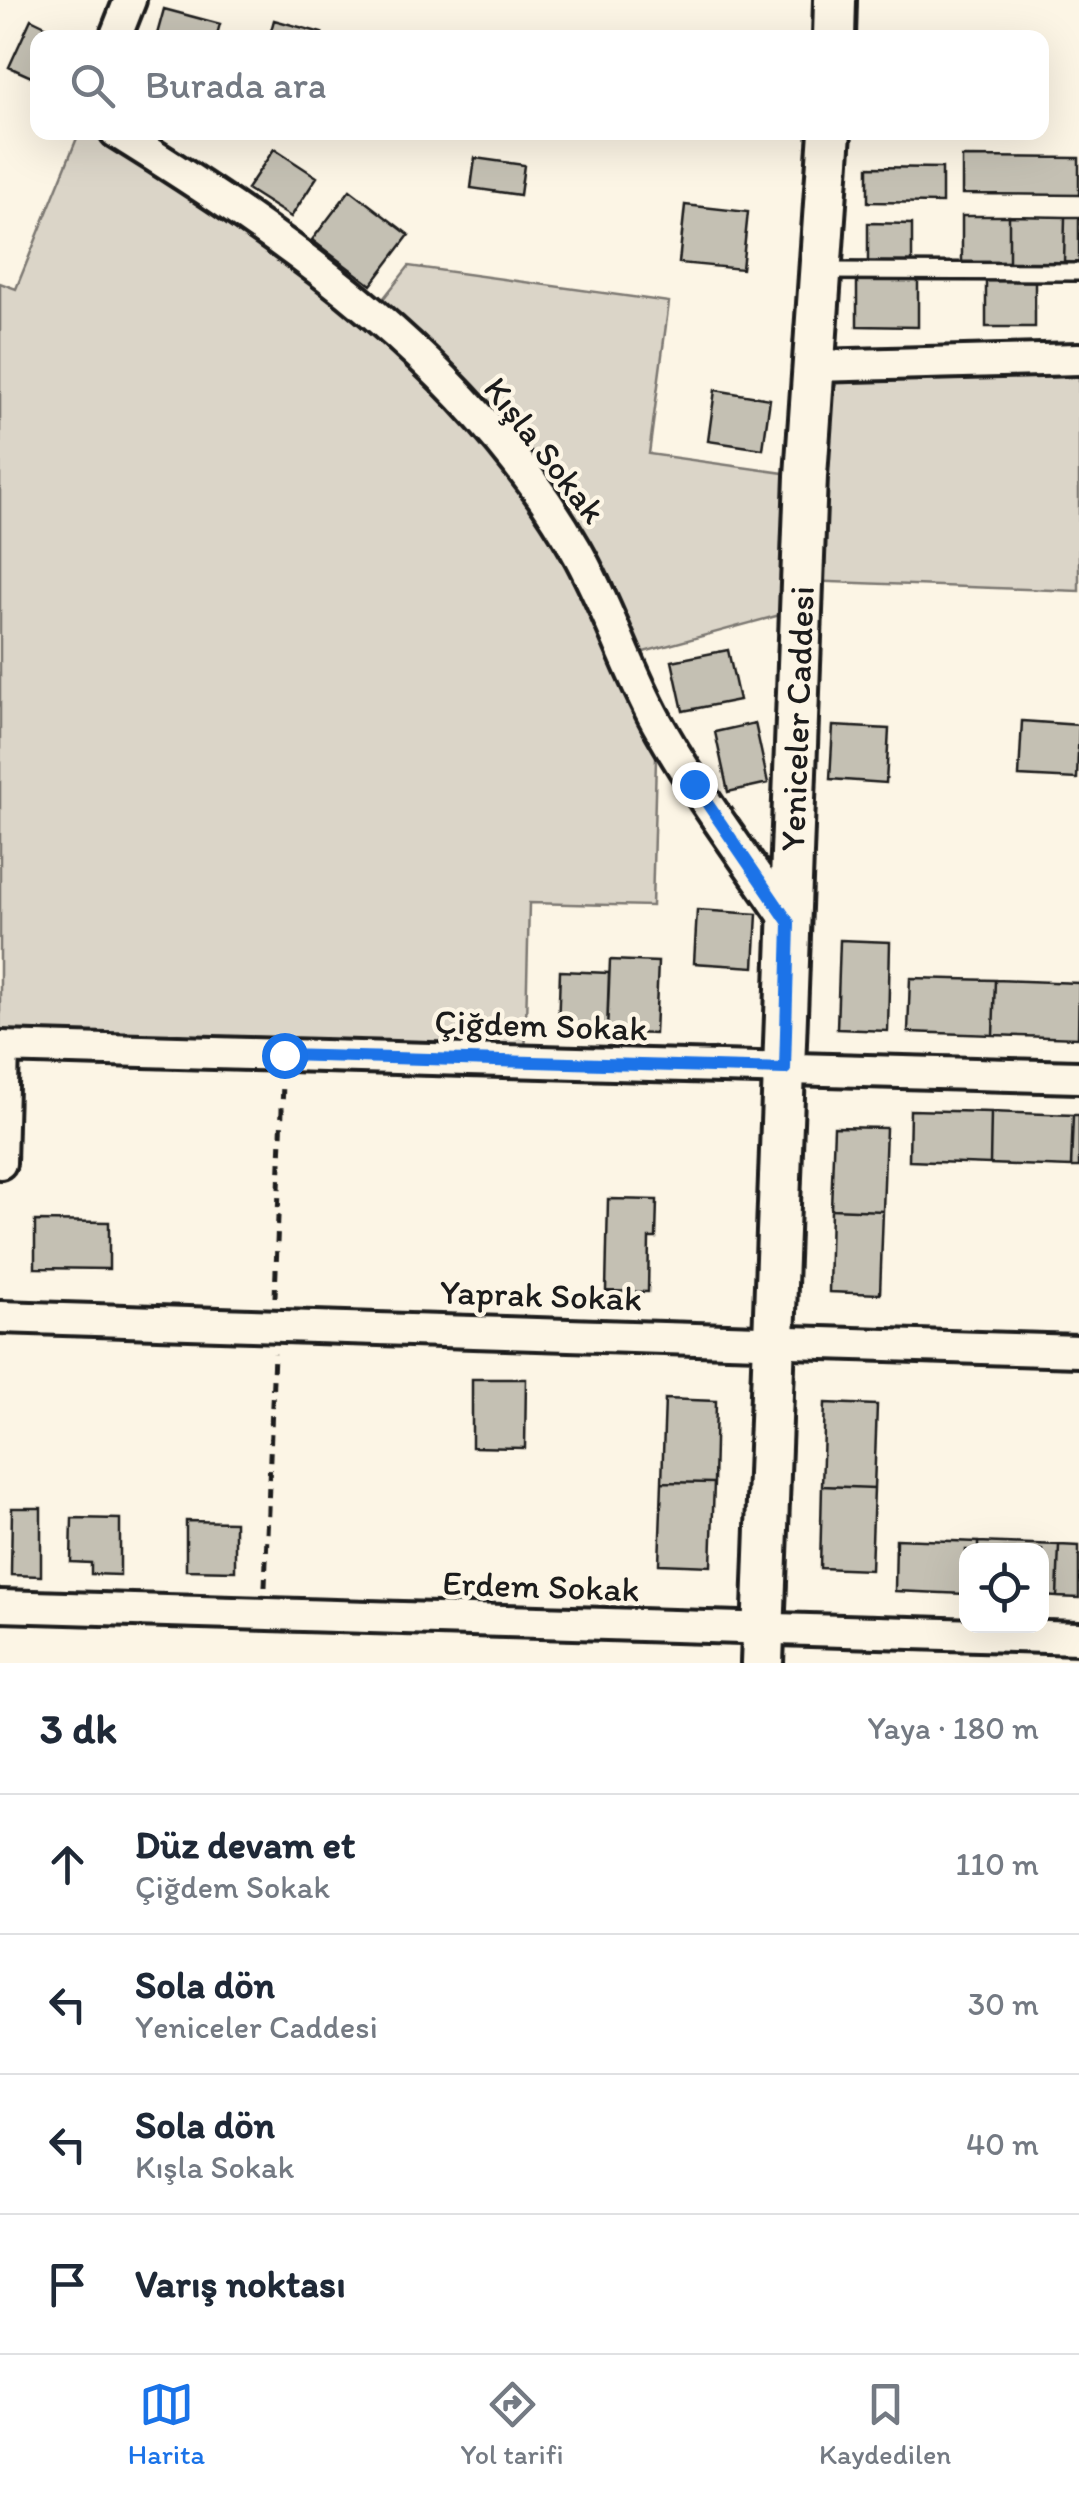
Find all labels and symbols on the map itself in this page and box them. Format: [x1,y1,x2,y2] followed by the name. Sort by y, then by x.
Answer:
[475,368,615,532] street label: Kışla Sokak
[771,585,823,852] street label: Yeniceler Caddesi
[672,762,718,808] route end
[434,1000,648,1050] street label: Çiğdem Sokak
[262,1033,308,1079] route start
[439,1270,643,1320] street label: Yaprak Sokak
[442,1562,640,1610] street label: Erdem Sokak

